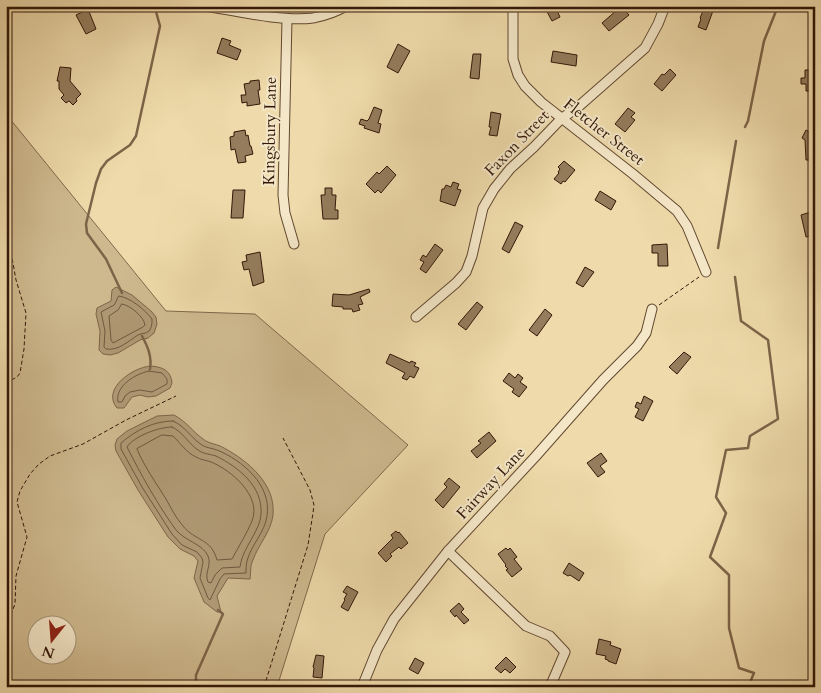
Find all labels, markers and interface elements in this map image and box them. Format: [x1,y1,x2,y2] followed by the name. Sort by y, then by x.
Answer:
[258,76,282,186] street label: Kingsbury Lane
[559,93,649,171] street label: Fletcher Street
[480,105,554,181] street label: Faxon Street
[452,442,530,524] street label: Fairway Lane
[28,616,78,666] north arrow
[40,641,57,663] text: N

